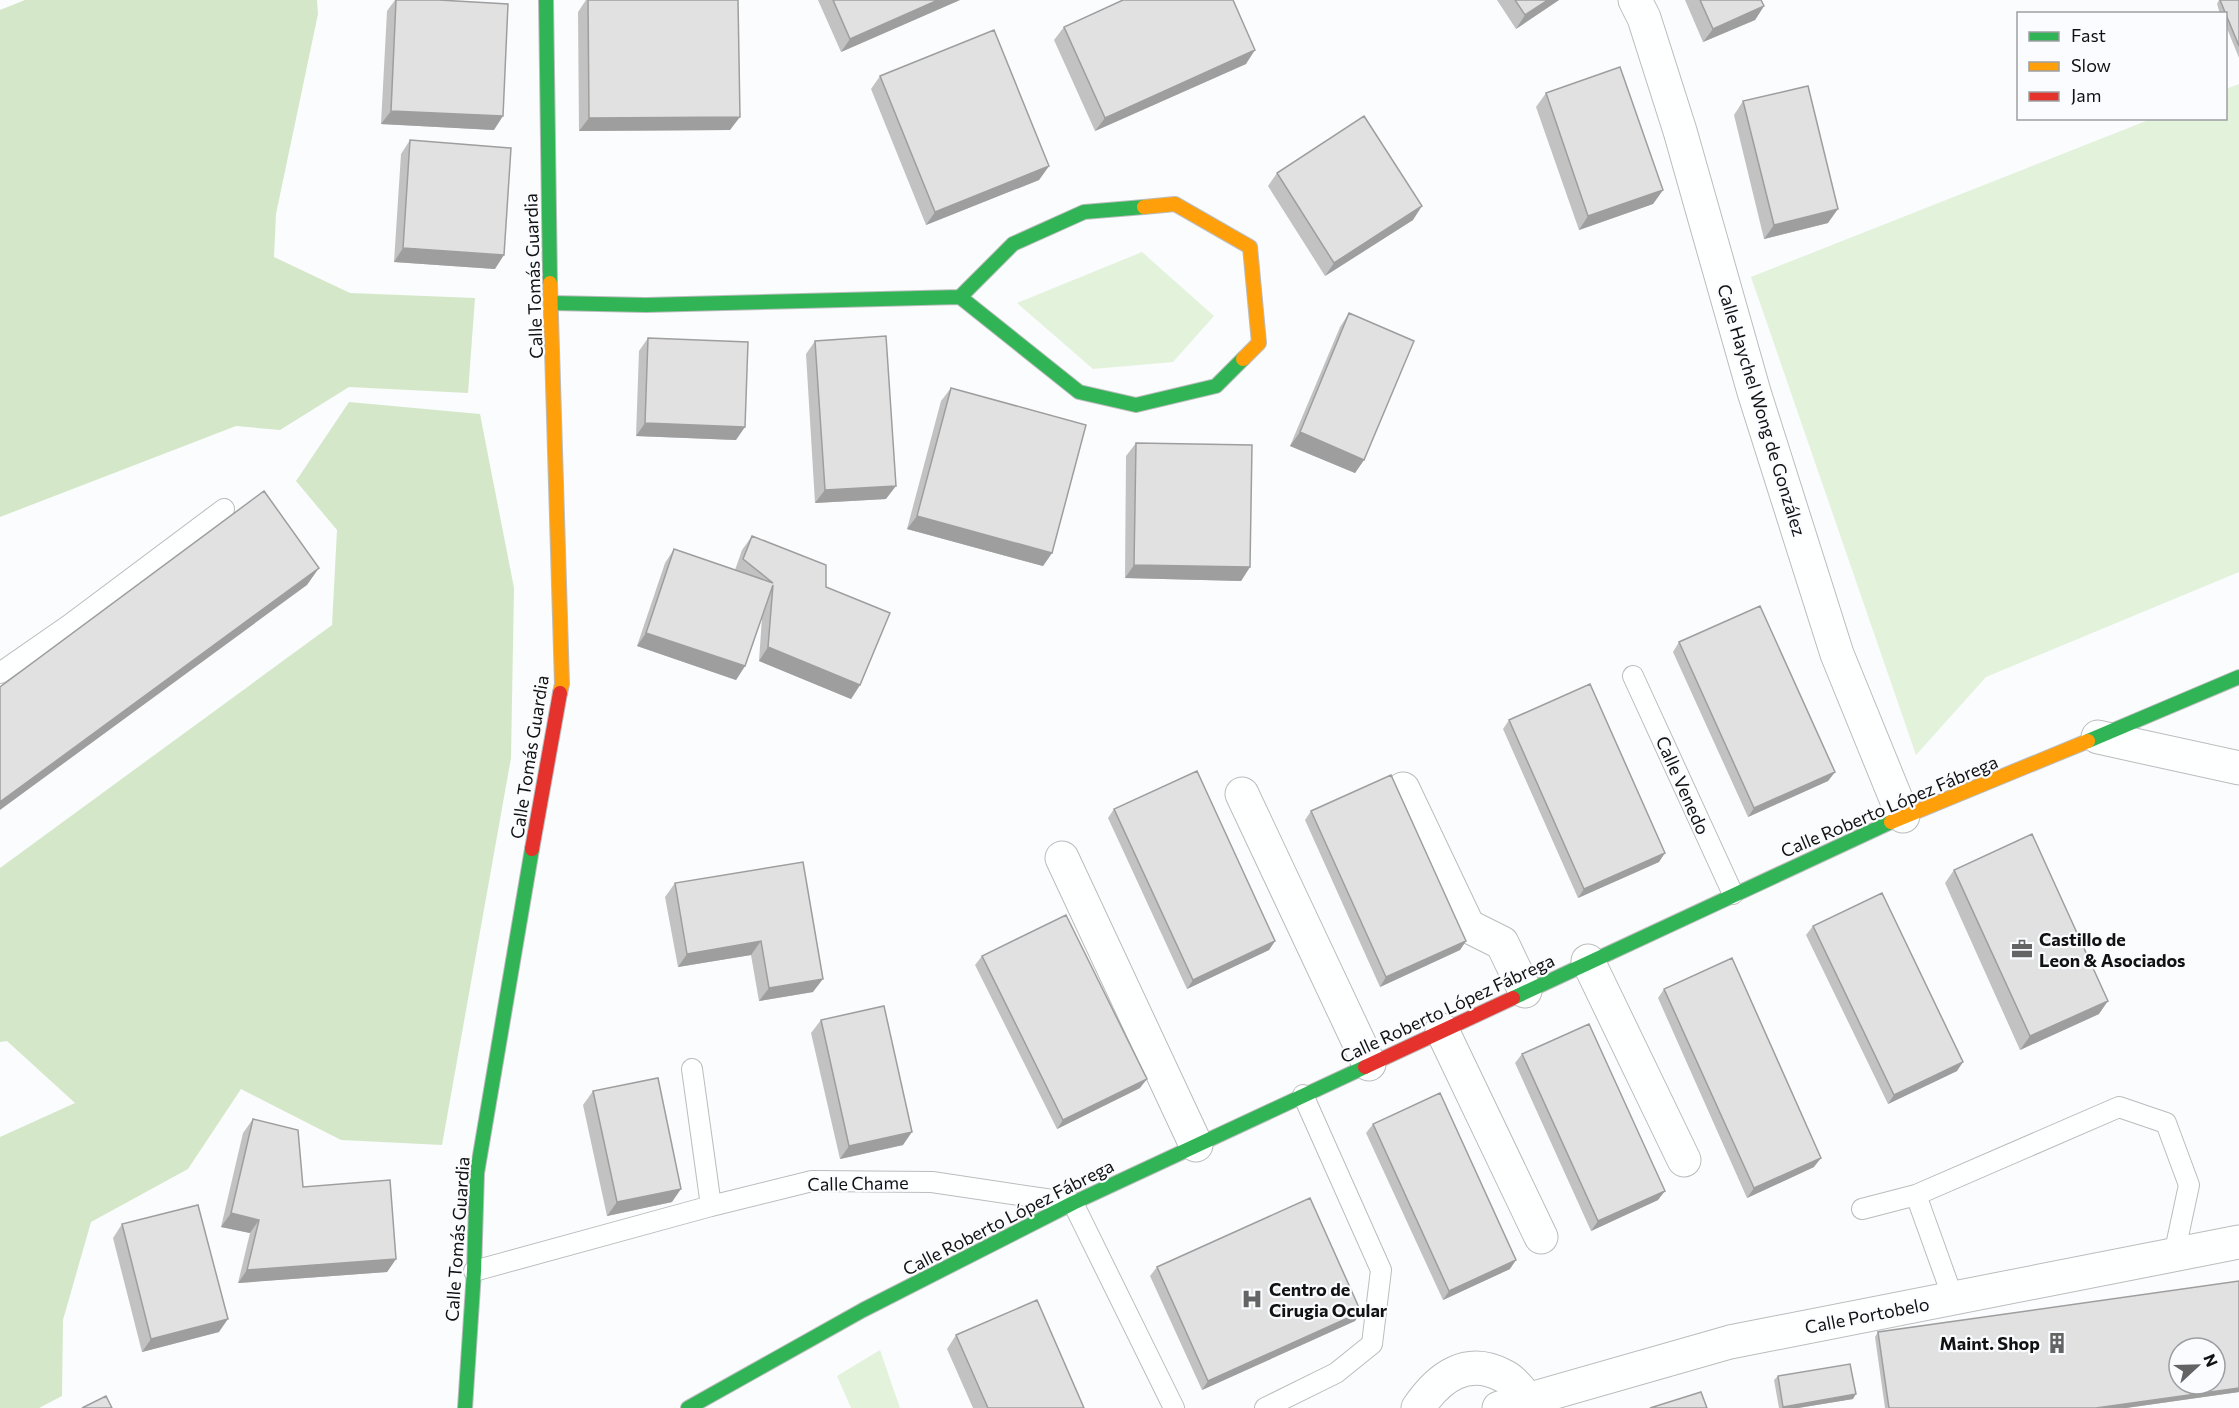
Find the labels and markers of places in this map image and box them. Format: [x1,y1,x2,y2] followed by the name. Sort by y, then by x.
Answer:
[2039,928,2186,971] place label: Castillo de Leon & Asociados
[2010,937,2034,961] office icon: Castillo de Leon & Asociados
[1269,1278,1388,1321] place label: Centro de Cirugia Ocular
[1240,1287,1264,1311] hospital icon: Centro de Cirugia Ocular
[2045,1331,2069,1355] building icon: Maint. Shop
[1939,1332,2040,1354] place label: Maint. Shop

